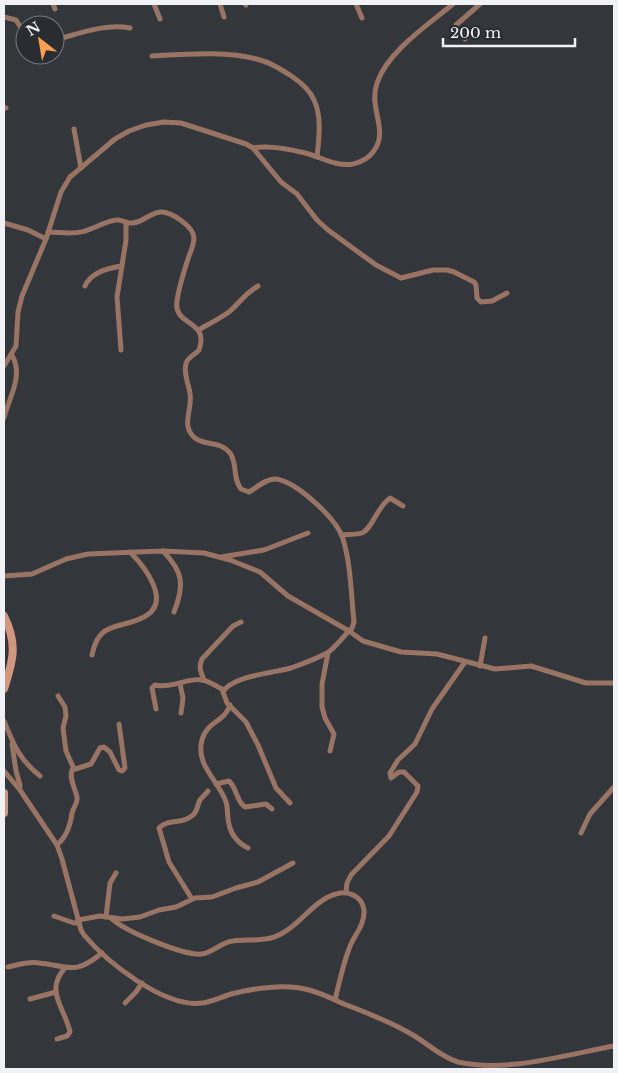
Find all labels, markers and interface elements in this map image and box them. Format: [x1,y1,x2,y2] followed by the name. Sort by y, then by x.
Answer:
[15,15,65,65] north arrow
[443,15,576,47] scale bar
[23,18,44,40] text: N
[450,23,501,42] text: 200 m

